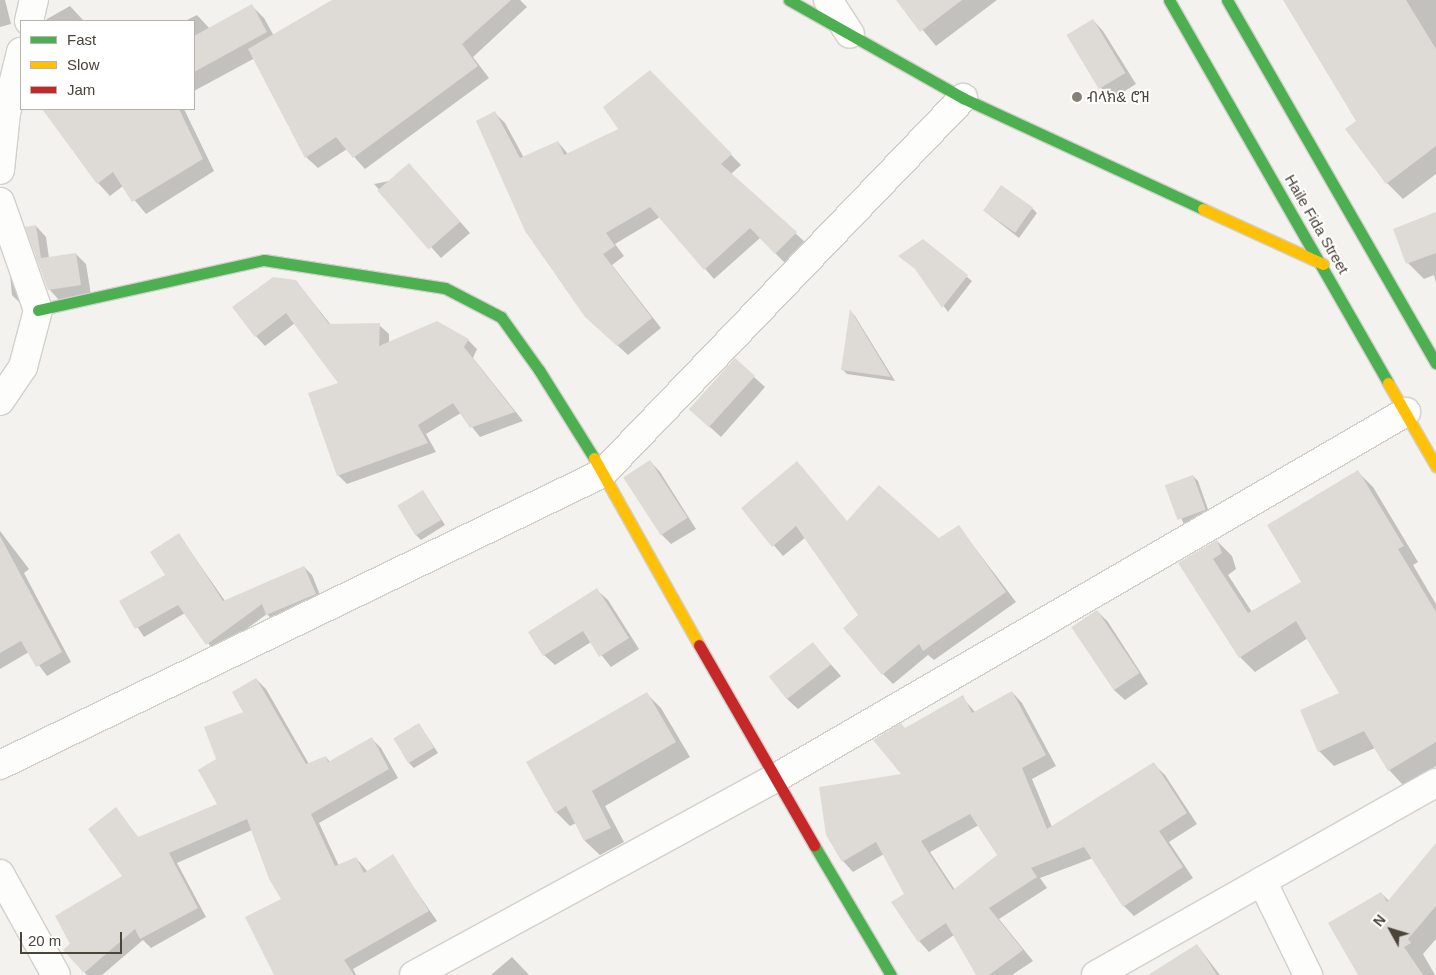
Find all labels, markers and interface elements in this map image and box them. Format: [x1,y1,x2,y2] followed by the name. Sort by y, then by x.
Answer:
[20,20,195,110] legend
[67,31,96,48] text: Fast
[67,56,100,73] text: Slow
[67,81,95,98] text: Jam
[1087,88,1150,106] place label: ብላክ& ሮዝ
[1071,91,1083,103] marker: ብላክ& ሮዝ
[1281,171,1353,277] street label: Haile Fida Street
[1366,905,1416,955] north arrow
[1370,912,1389,930] text: N
[22,922,125,954] scale bar
[28,932,61,949] text: 20 m

